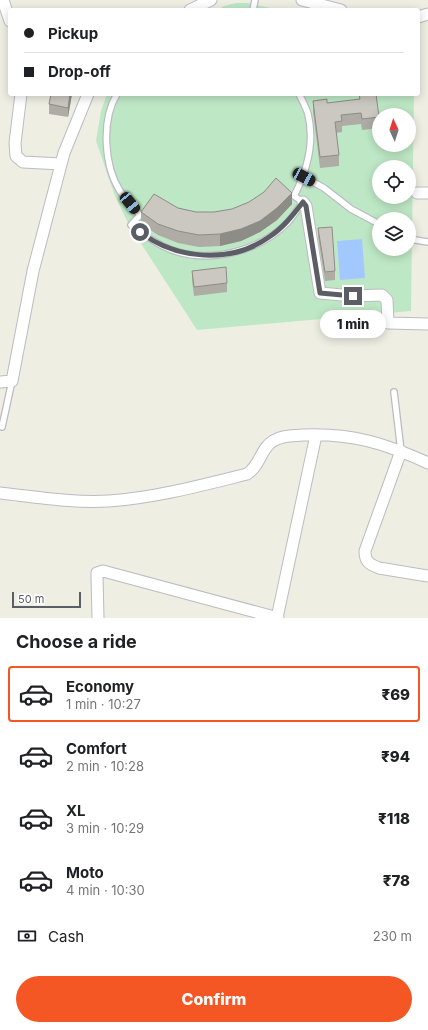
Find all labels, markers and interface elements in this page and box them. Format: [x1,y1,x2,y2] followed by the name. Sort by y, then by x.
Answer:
[48,24,98,43] text: Pickup
[48,62,111,81] text: Drop-off
[372,108,416,152] north arrow
[372,108,416,256] map controls
[372,160,416,204] button: locate
[291,166,317,188] car
[118,190,142,216] car
[372,212,416,256] button: layers
[131,223,149,241] route start
[344,287,362,305] route end
[320,310,386,338] callout: 1 min
[337,316,369,332] text: 1 min
[12,590,81,609] scale bar
[18,592,44,606] text: 50 m
[16,631,137,652] text: Choose a ride
[18,676,54,712] icon: car
[66,677,134,696] text: Economy
[381,685,410,704] text: ₹69
[66,696,141,712] text: 1 min · 10:27
[18,738,54,774] icon: car
[66,739,127,758] text: Comfort
[381,747,410,766] text: ₹94
[66,758,144,774] text: 2 min · 10:28
[18,800,54,836] icon: car
[66,801,86,820] text: XL
[378,809,410,828] text: ₹118
[66,820,144,836] text: 3 min · 10:29
[18,862,54,898] icon: car
[66,863,104,882] text: Moto
[383,871,410,890] text: ₹78
[66,882,145,898] text: 4 min · 10:30
[16,925,38,947] icon: cash
[48,927,84,946] text: Cash
[373,928,412,944] text: 230 m
[16,976,412,1022] button: Confirm

